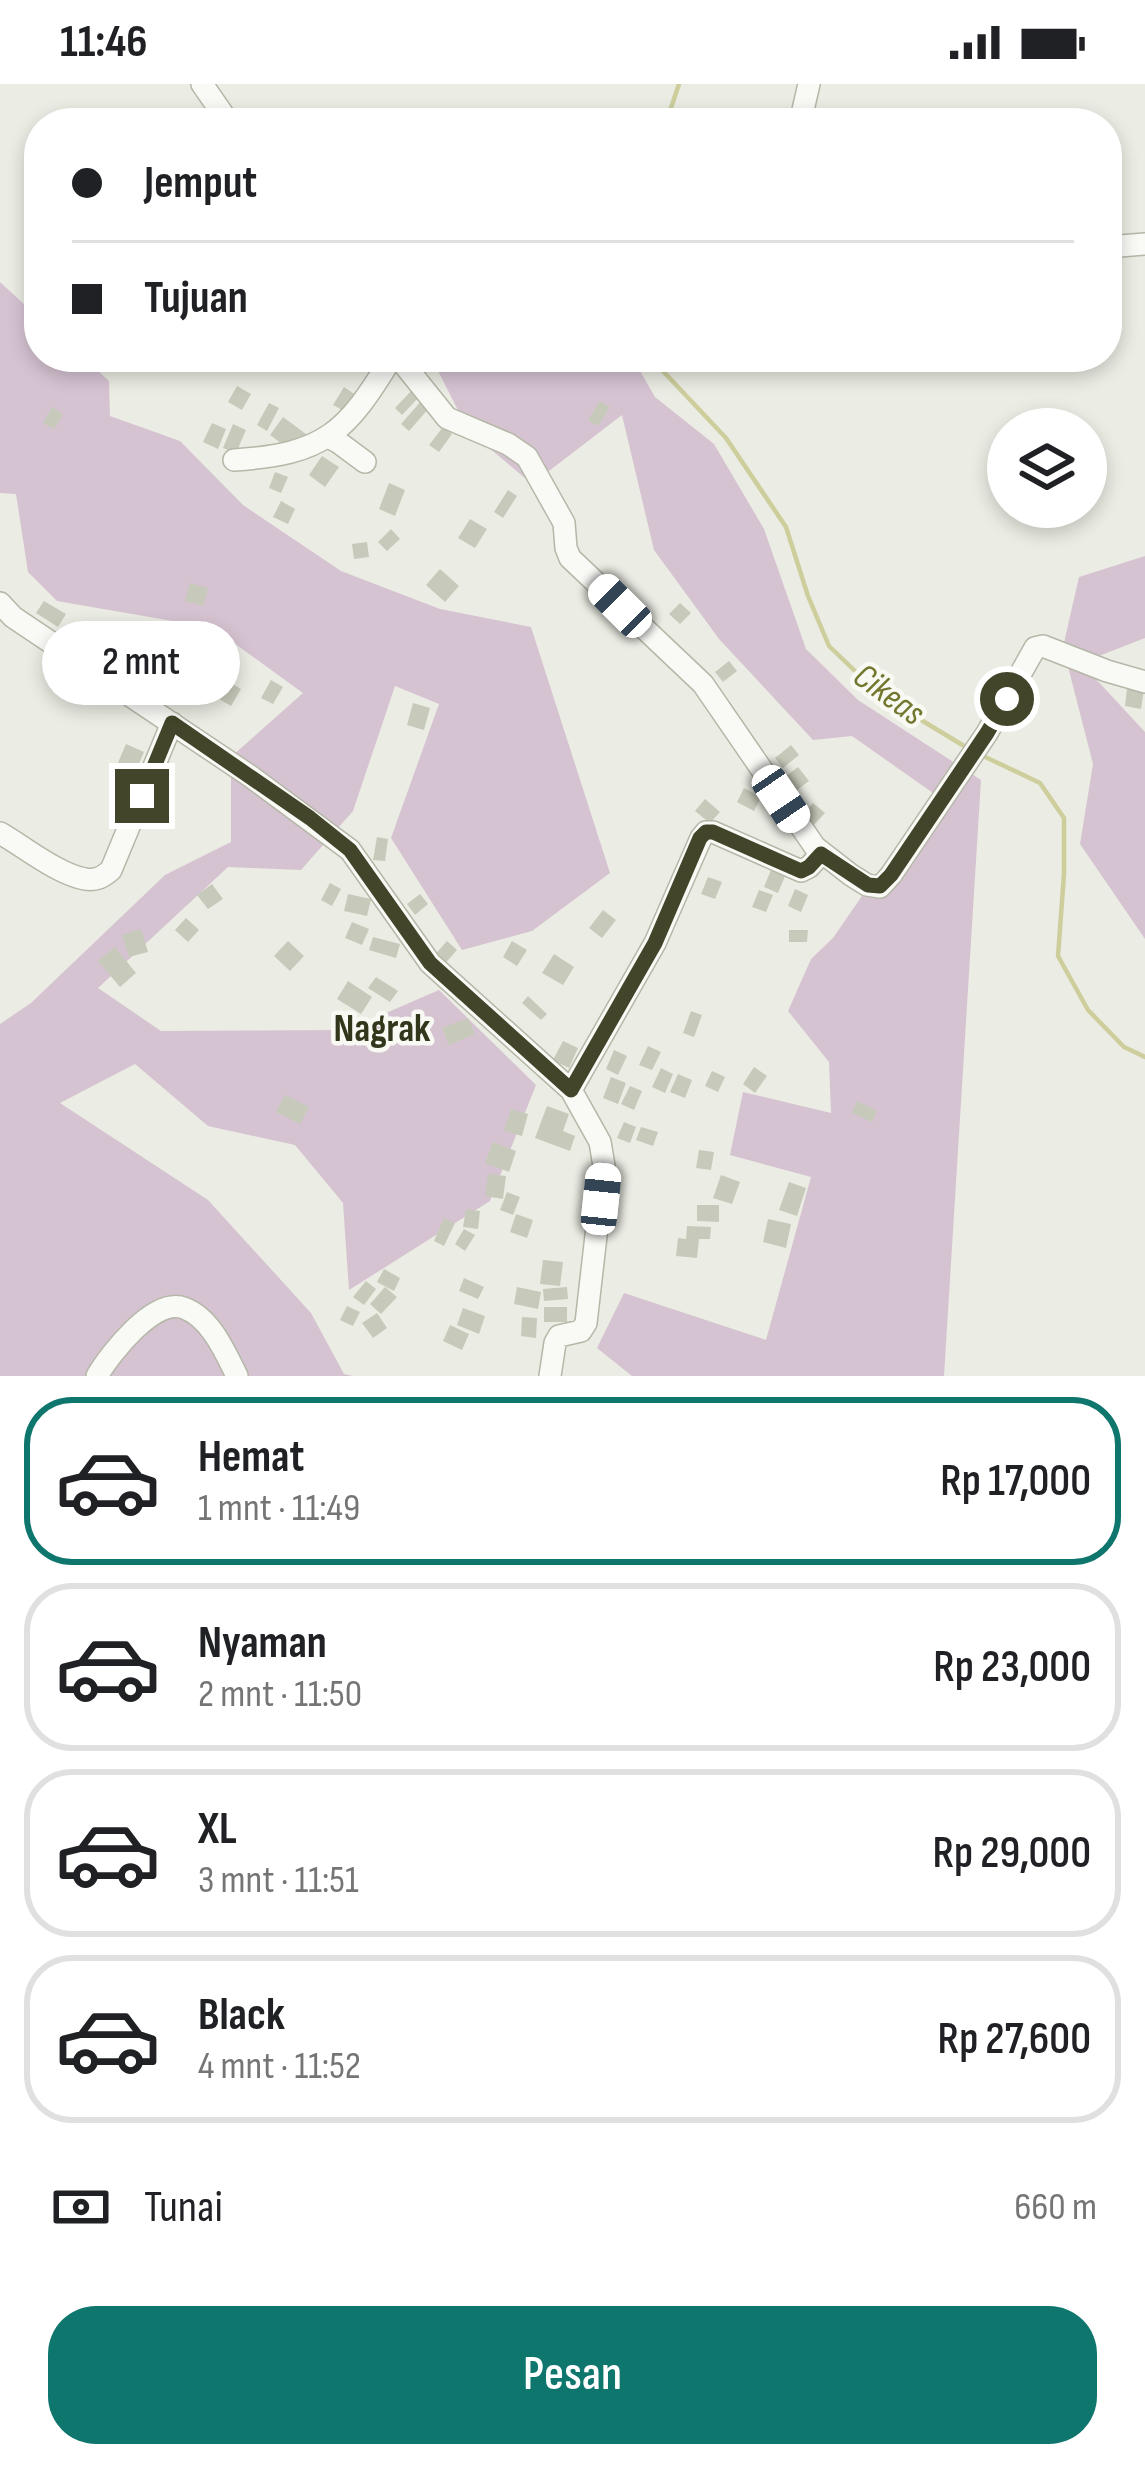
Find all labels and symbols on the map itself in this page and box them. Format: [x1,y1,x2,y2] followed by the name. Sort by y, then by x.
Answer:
[582,568,658,644] car
[43,622,241,706] callout: 2 mnt
[844,655,933,735] water label: Cikeas
[980,672,1034,726] route start
[746,759,816,839] car
[115,769,169,823] route end
[333,1006,431,1053] district label: Nagrak
[579,1161,623,1237] car

